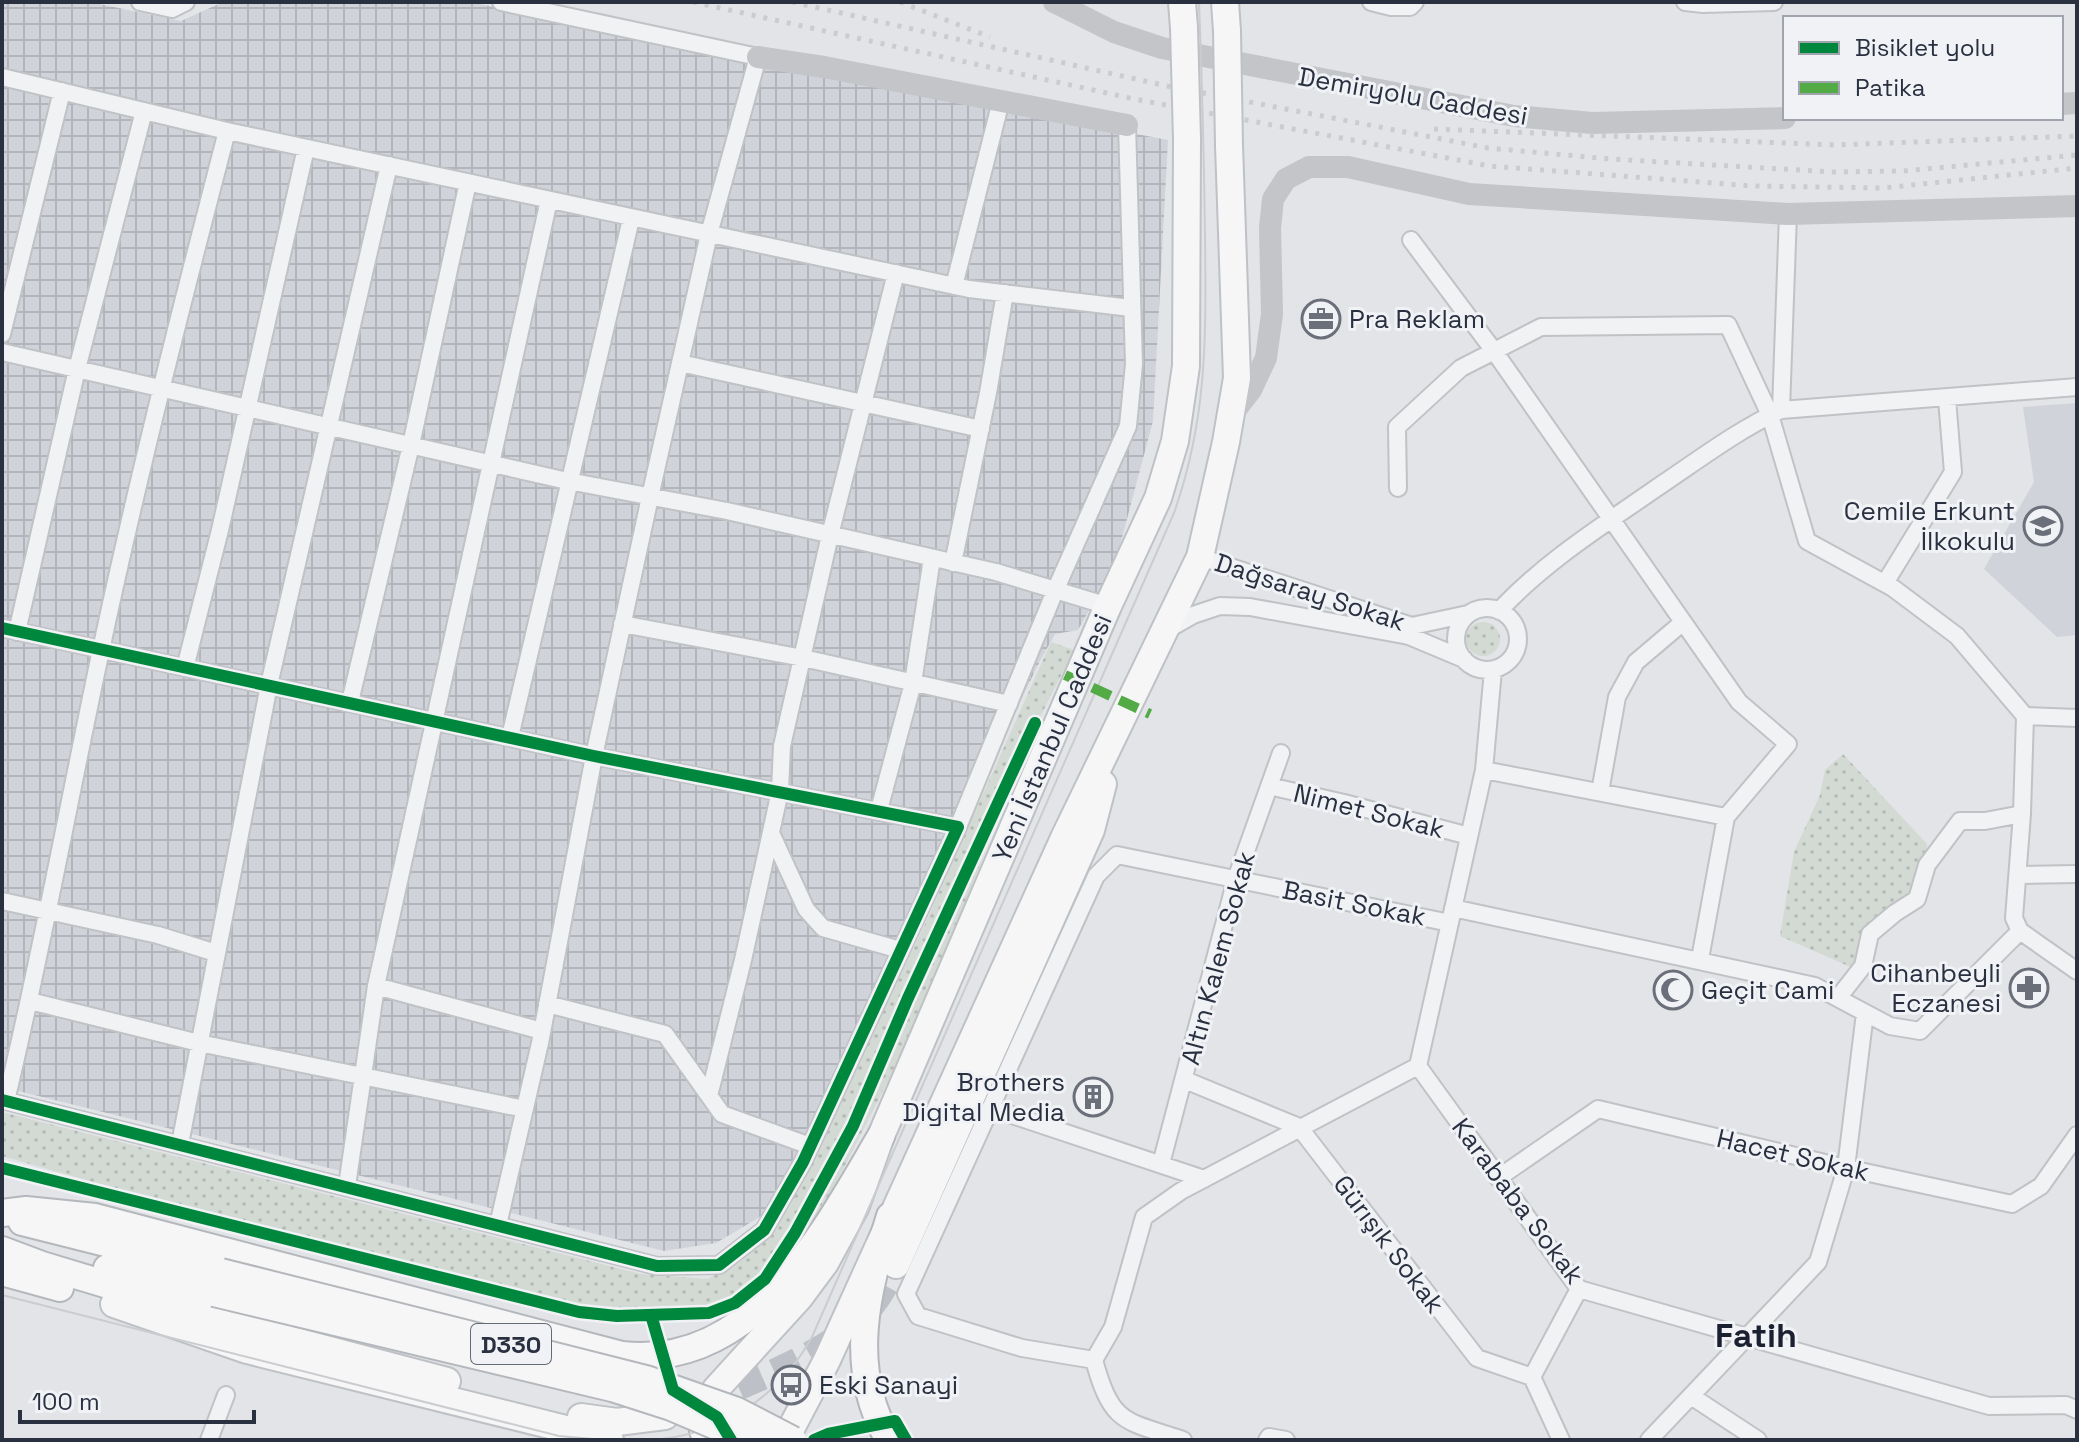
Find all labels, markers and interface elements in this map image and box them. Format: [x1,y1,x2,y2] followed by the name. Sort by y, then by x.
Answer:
[1783,16,2063,120] legend
[1855,32,1995,63] text: Bisiklet yolu
[1296,59,1530,133] street label: Demiryolu Caddesi
[1855,72,1926,103] text: Patika
[1300,298,1342,340] office icon: Pra Reklam
[1349,302,1485,336] place label: Pra Reklam
[1844,494,2015,558] place label: Cemile Erkunt İlkokulu
[2022,505,2064,547] school or university icon: Cemile Erkunt İlkokulu
[1210,545,1410,639] street label: Dağsaray Sokak
[984,609,1120,867] street label: Yeni İstanbul Caddesi
[1290,776,1448,846] street label: Nimet Sokak
[1173,847,1263,1069] street label: Altın Kalem Sokak
[1279,872,1429,934] street label: Basit Sokak
[1870,956,2001,1020] place label: Cihanbeyli Eczanesi
[2008,967,2050,1009] pharmacy icon: Cihanbeyli Eczanesi
[1652,969,1694,1011] mosque icon: Geçit Cami
[1701,973,1834,1007] place label: Geçit Cami
[902,1065,1065,1129] place label: Brothers Digital Media
[1072,1076,1114,1118] building icon: Brothers Digital Media
[1444,1111,1592,1291] street label: Karababa Sokak
[1713,1121,1873,1189] street label: Hacet Sokak
[1326,1168,1452,1320] street label: Gürışık Sokak
[1715,1314,1797,1357] district label: Fatih
[471,1324,551,1364] road number: D330
[770,1364,812,1406] bus stop icon: Eski Sanayi
[819,1368,958,1402] place label: Eski Sanayi
[20,1374,254,1424] scale bar
[32,1386,100,1417] text: 100 m

